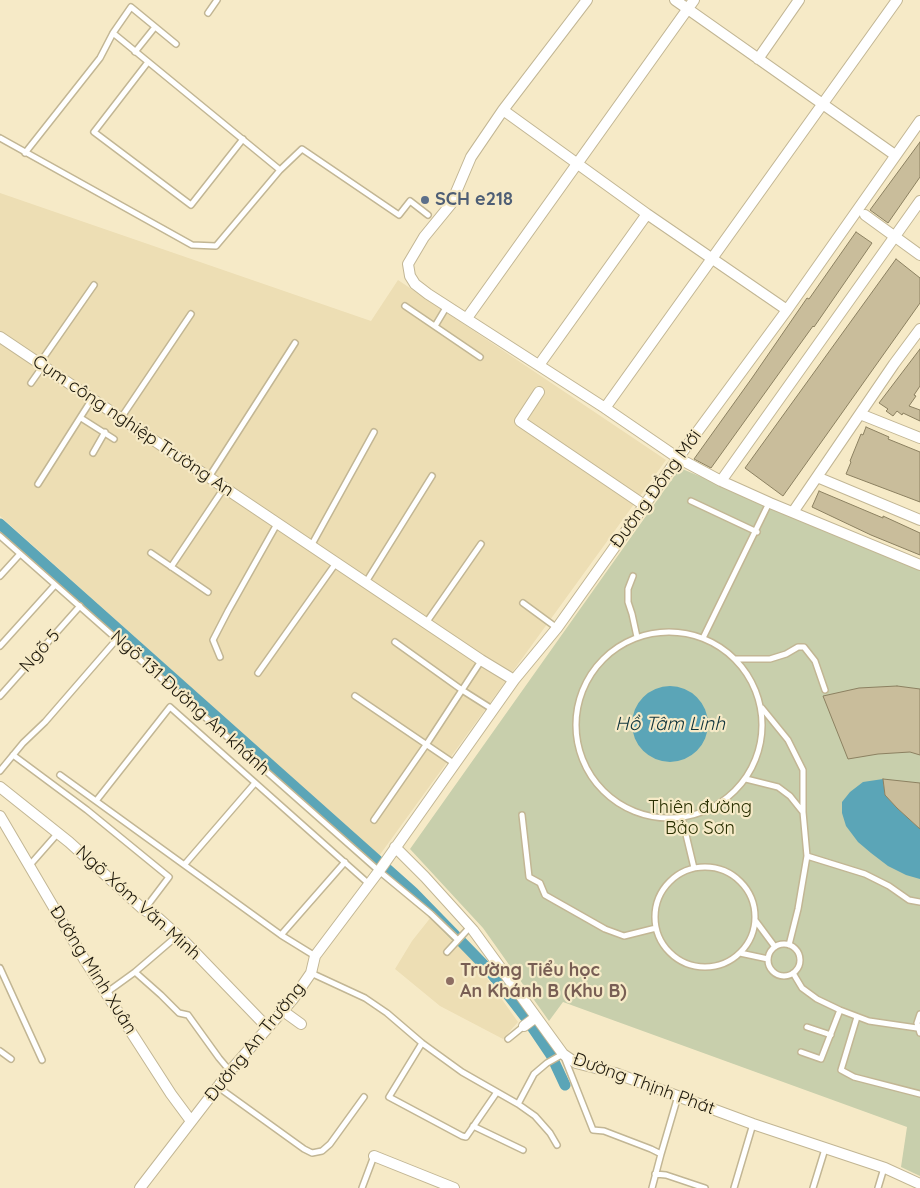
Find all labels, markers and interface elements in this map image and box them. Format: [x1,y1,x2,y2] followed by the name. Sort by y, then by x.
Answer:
[435,189,513,211] place label: SCH e218
[419,194,431,206] marker: SCH e218
[28,350,238,502] street label: Cụm công nghiệp Trường An
[606,426,706,552] street label: Đường Đồng Mới
[15,625,65,677] street label: Ngõ 5
[106,626,274,780] street label: Ngõ 131 Đường An khánh
[615,713,725,735] water label: Hồ Tâm Linh
[648,797,752,840] park label: Thiên đường Bảo Sơn
[71,841,205,965] street label: Ngõ Xóm Văn Minh
[45,902,141,1038] street label: Đường Minh Xuân
[460,960,627,1002] place label: Trường Tiểu học An Khánh B (Khu B)
[444,975,456,987] marker: Trường Tiểu học An Khánh B (Khu B)
[200,978,310,1106] street label: Đường An Trường
[570,1048,718,1120] street label: Đường Thịnh Phát

